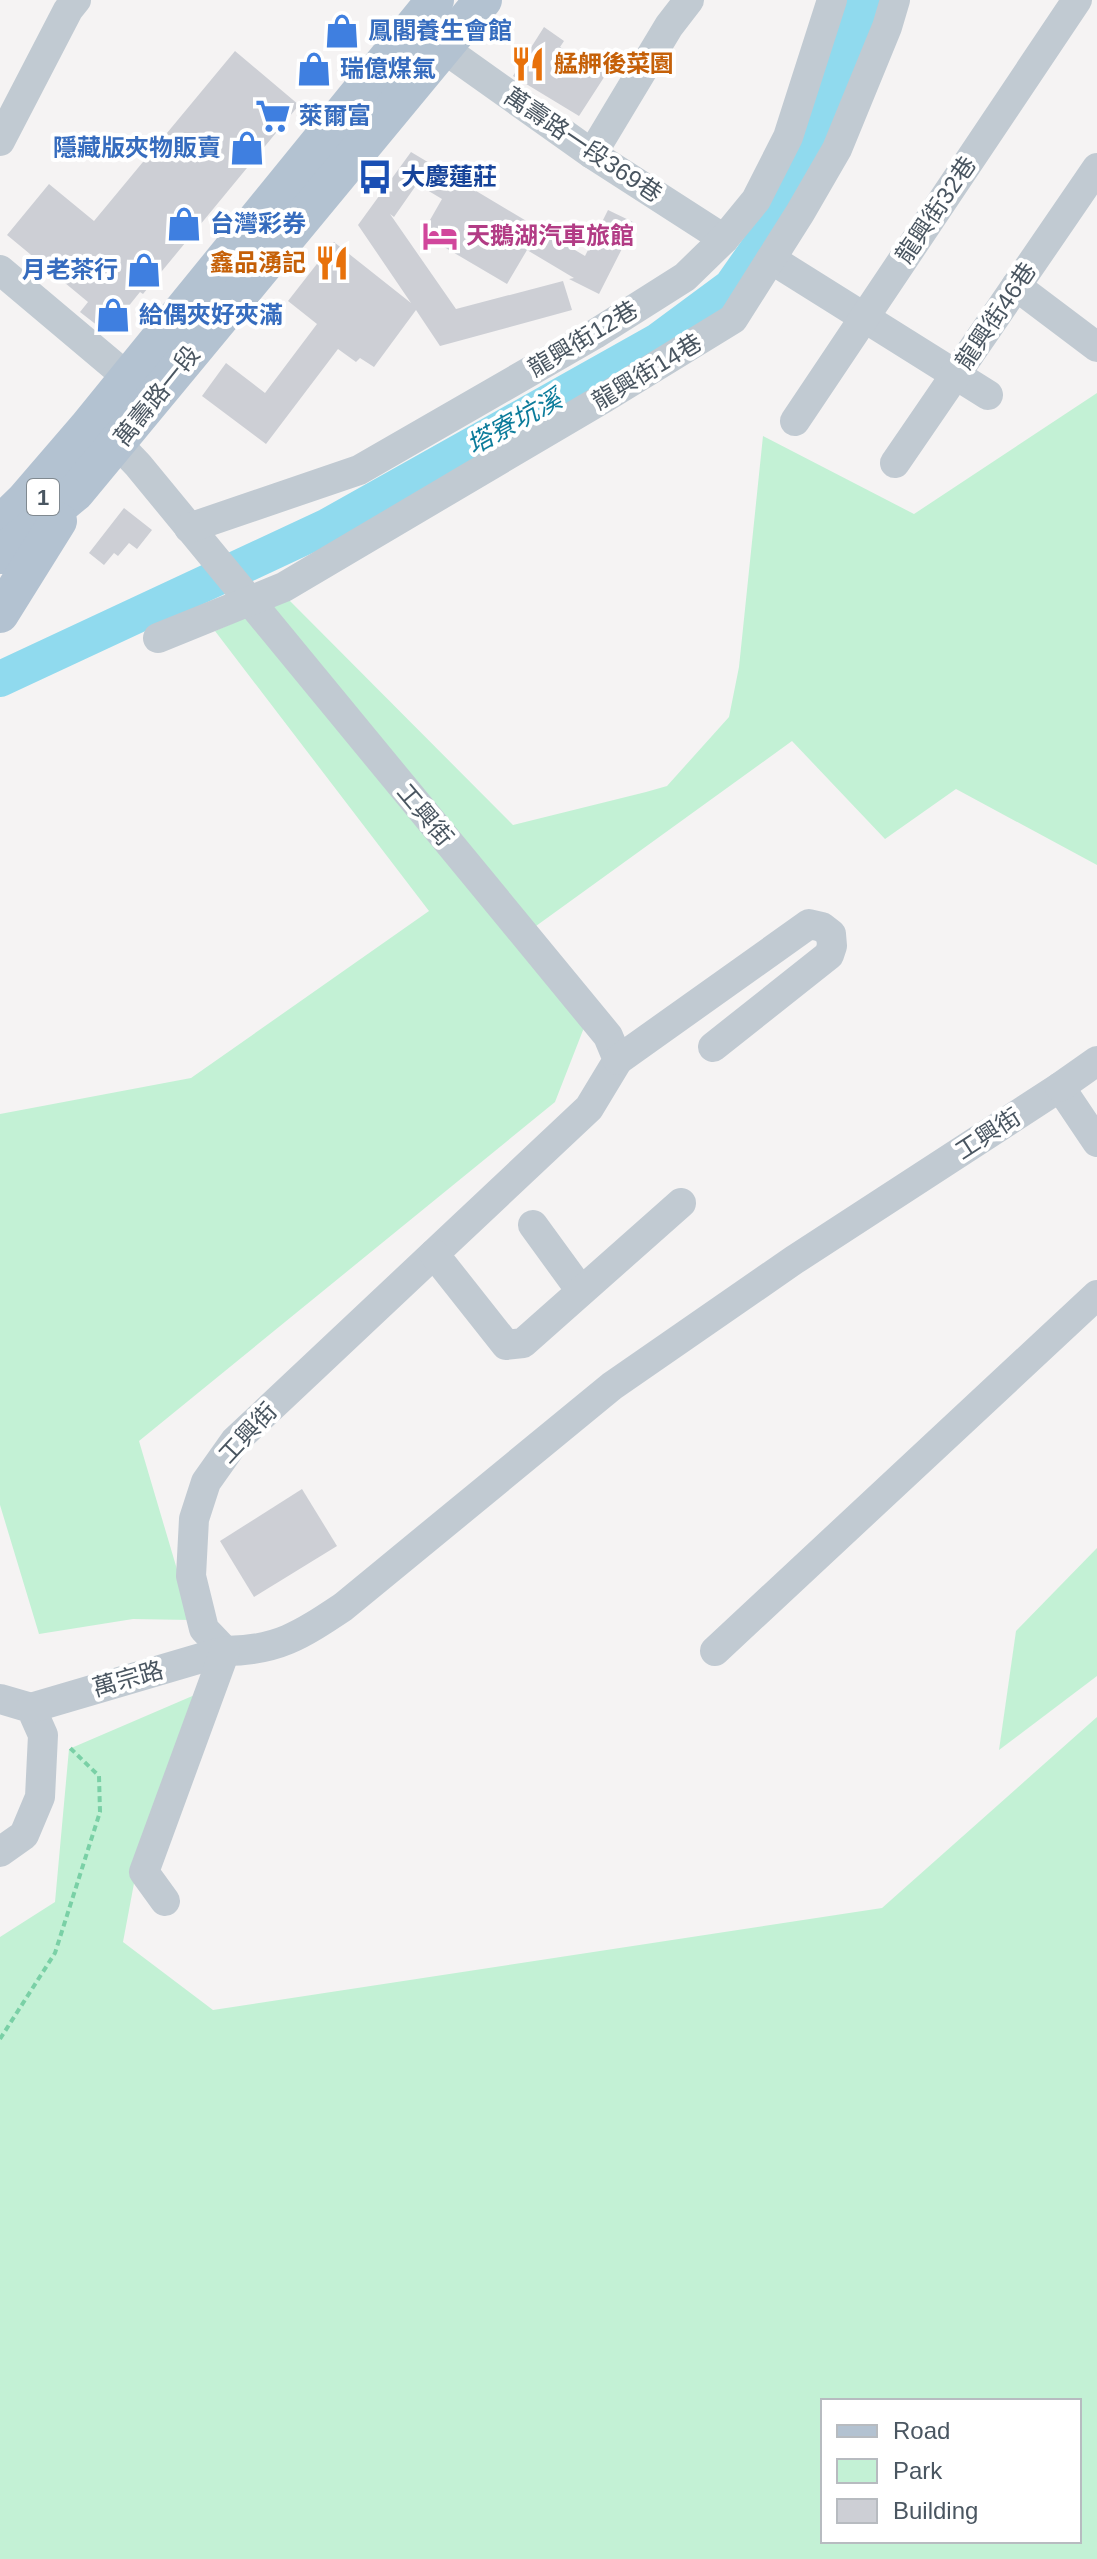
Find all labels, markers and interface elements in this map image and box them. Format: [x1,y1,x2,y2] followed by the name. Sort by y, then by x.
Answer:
[323,12,361,50] shop icon: 鳳閣養生會館
[368,17,512,44] place label: 鳳閣養生會館
[509,45,547,83] restaurant icon: 艋舺後菜園
[295,50,333,88] shop icon: 瑞億煤氣
[554,50,674,77] place label: 艋舺後菜園
[340,55,436,82] place label: 瑞億煤氣
[499,82,667,207] street label: 萬壽路一段369巷
[254,97,292,135] supermarket icon: 萊爾富
[299,102,371,129] place label: 萊爾富
[228,129,266,167] shop icon: 隱藏版夾物販賣
[53,134,221,161] place label: 隱藏版夾物販賣
[890,151,981,268] street label: 龍興街32巷
[356,158,394,196] bus stop icon: 大慶蓮莊
[401,163,497,190] place label: 大慶蓮莊
[165,205,203,243] shop icon: 台灣彩券
[210,210,306,237] place label: 台灣彩券
[421,217,459,255] hotel icon: 天鵝湖汽車旅館
[466,222,634,249] place label: 天鵝湖汽車旅館
[313,244,351,282] restaurant icon: 鑫品湧記
[210,249,306,276] place label: 鑫品湧記
[125,251,163,289] shop icon: 月老茶行
[22,256,118,283] place label: 月老茶行
[950,257,1041,374] street label: 龍興街46巷
[523,295,642,382] street label: 龍興街12巷
[94,296,132,334] shop icon: 給偶夾好夾滿
[139,301,283,328] place label: 給偶夾好夾滿
[587,328,706,415] street label: 龍興街14巷
[108,341,205,451] street label: 萬壽路一段
[461,382,570,460] water label: 塔寮坑溪
[27,479,59,515] road number: 1
[392,778,459,851] street label: 工興街
[950,1103,1025,1165] street label: 工興街
[213,1397,282,1468] street label: 工興街
[90,1656,166,1701] street label: 萬宗路
[821,2399,1081,2543] legend
[893,2417,950,2444] text: Road
[893,2457,943,2484] text: Park
[893,2497,978,2524] text: Building

